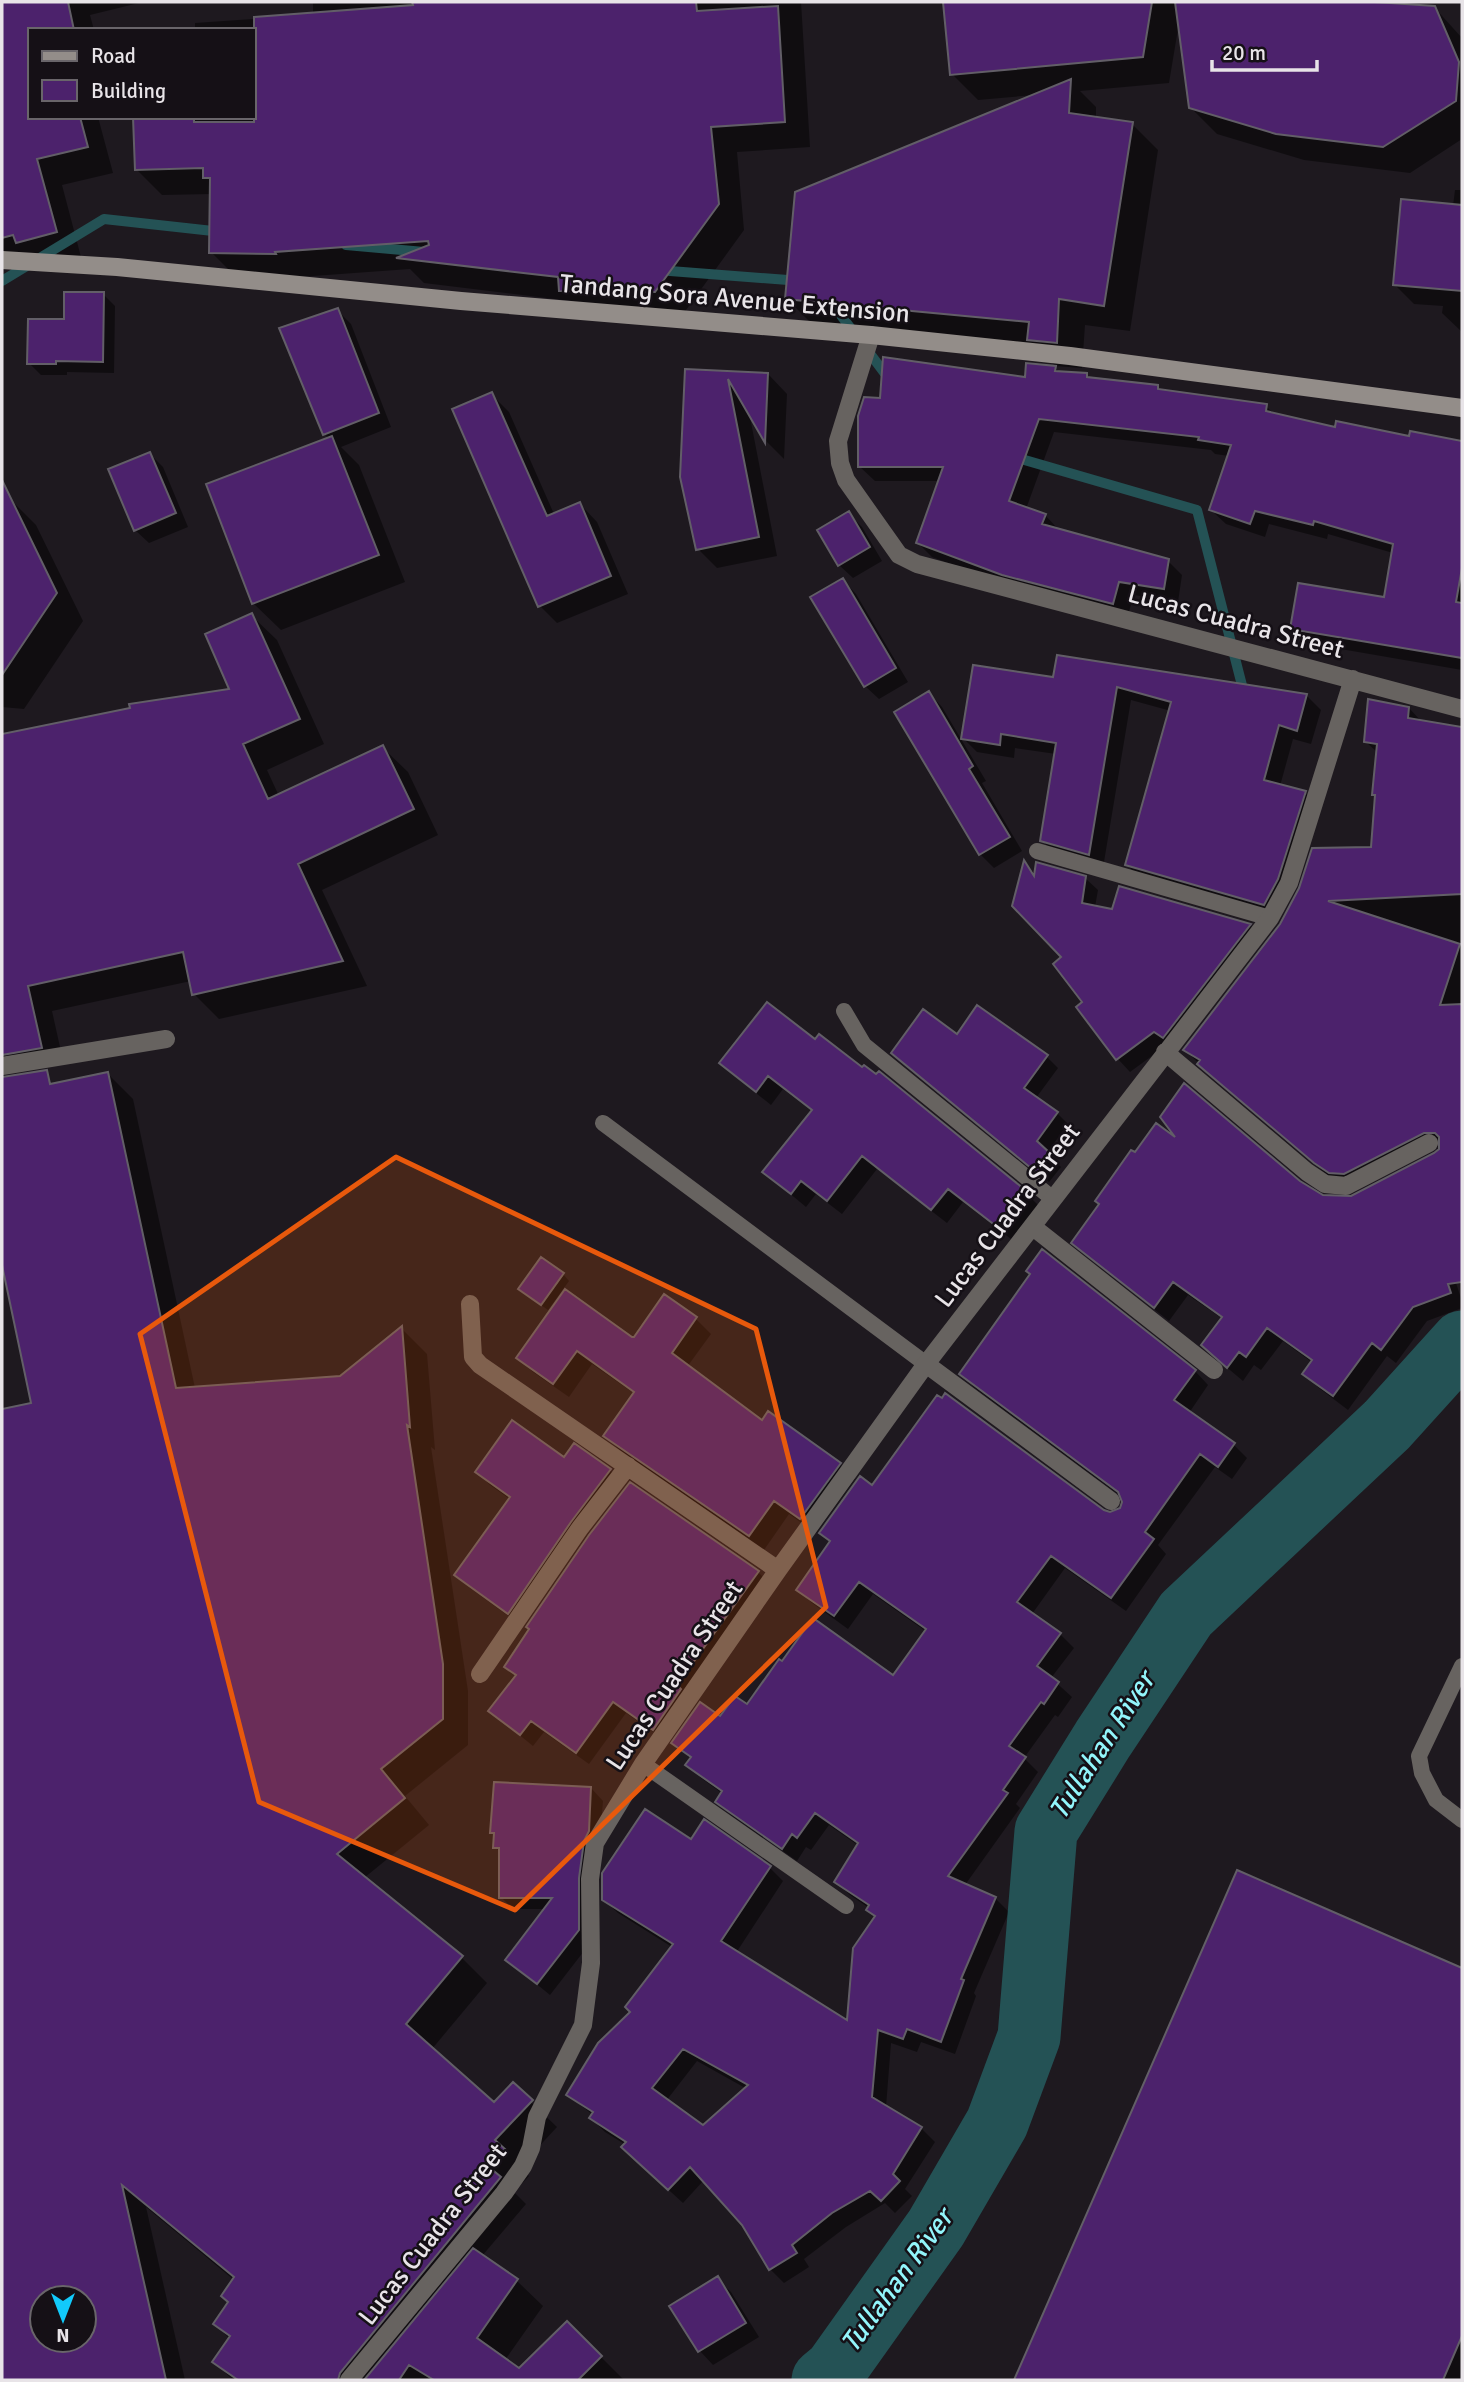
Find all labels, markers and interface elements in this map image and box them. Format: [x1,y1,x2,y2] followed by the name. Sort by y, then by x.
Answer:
[28,28,256,119] legend
[1212,28,1317,72] scale bar
[1222,40,1266,66] text: 20 m
[91,43,136,69] text: Road
[91,78,166,104] text: Building
[559,268,911,330] street label: Tandang Sora Avenue Extension
[1124,578,1347,666] street label: Lucas Cuadra Street
[928,1117,1087,1314] street label: Lucas Cuadra Street
[599,1574,750,1777] street label: Lucas Cuadra Street
[1042,1662,1164,1826] water label: Tullahan River
[352,2137,514,2332] street label: Lucas Cuadra Street
[833,2199,962,2359] water label: Tullahan River
[28,2284,98,2354] north arrow
[56,2323,70,2347] text: N

